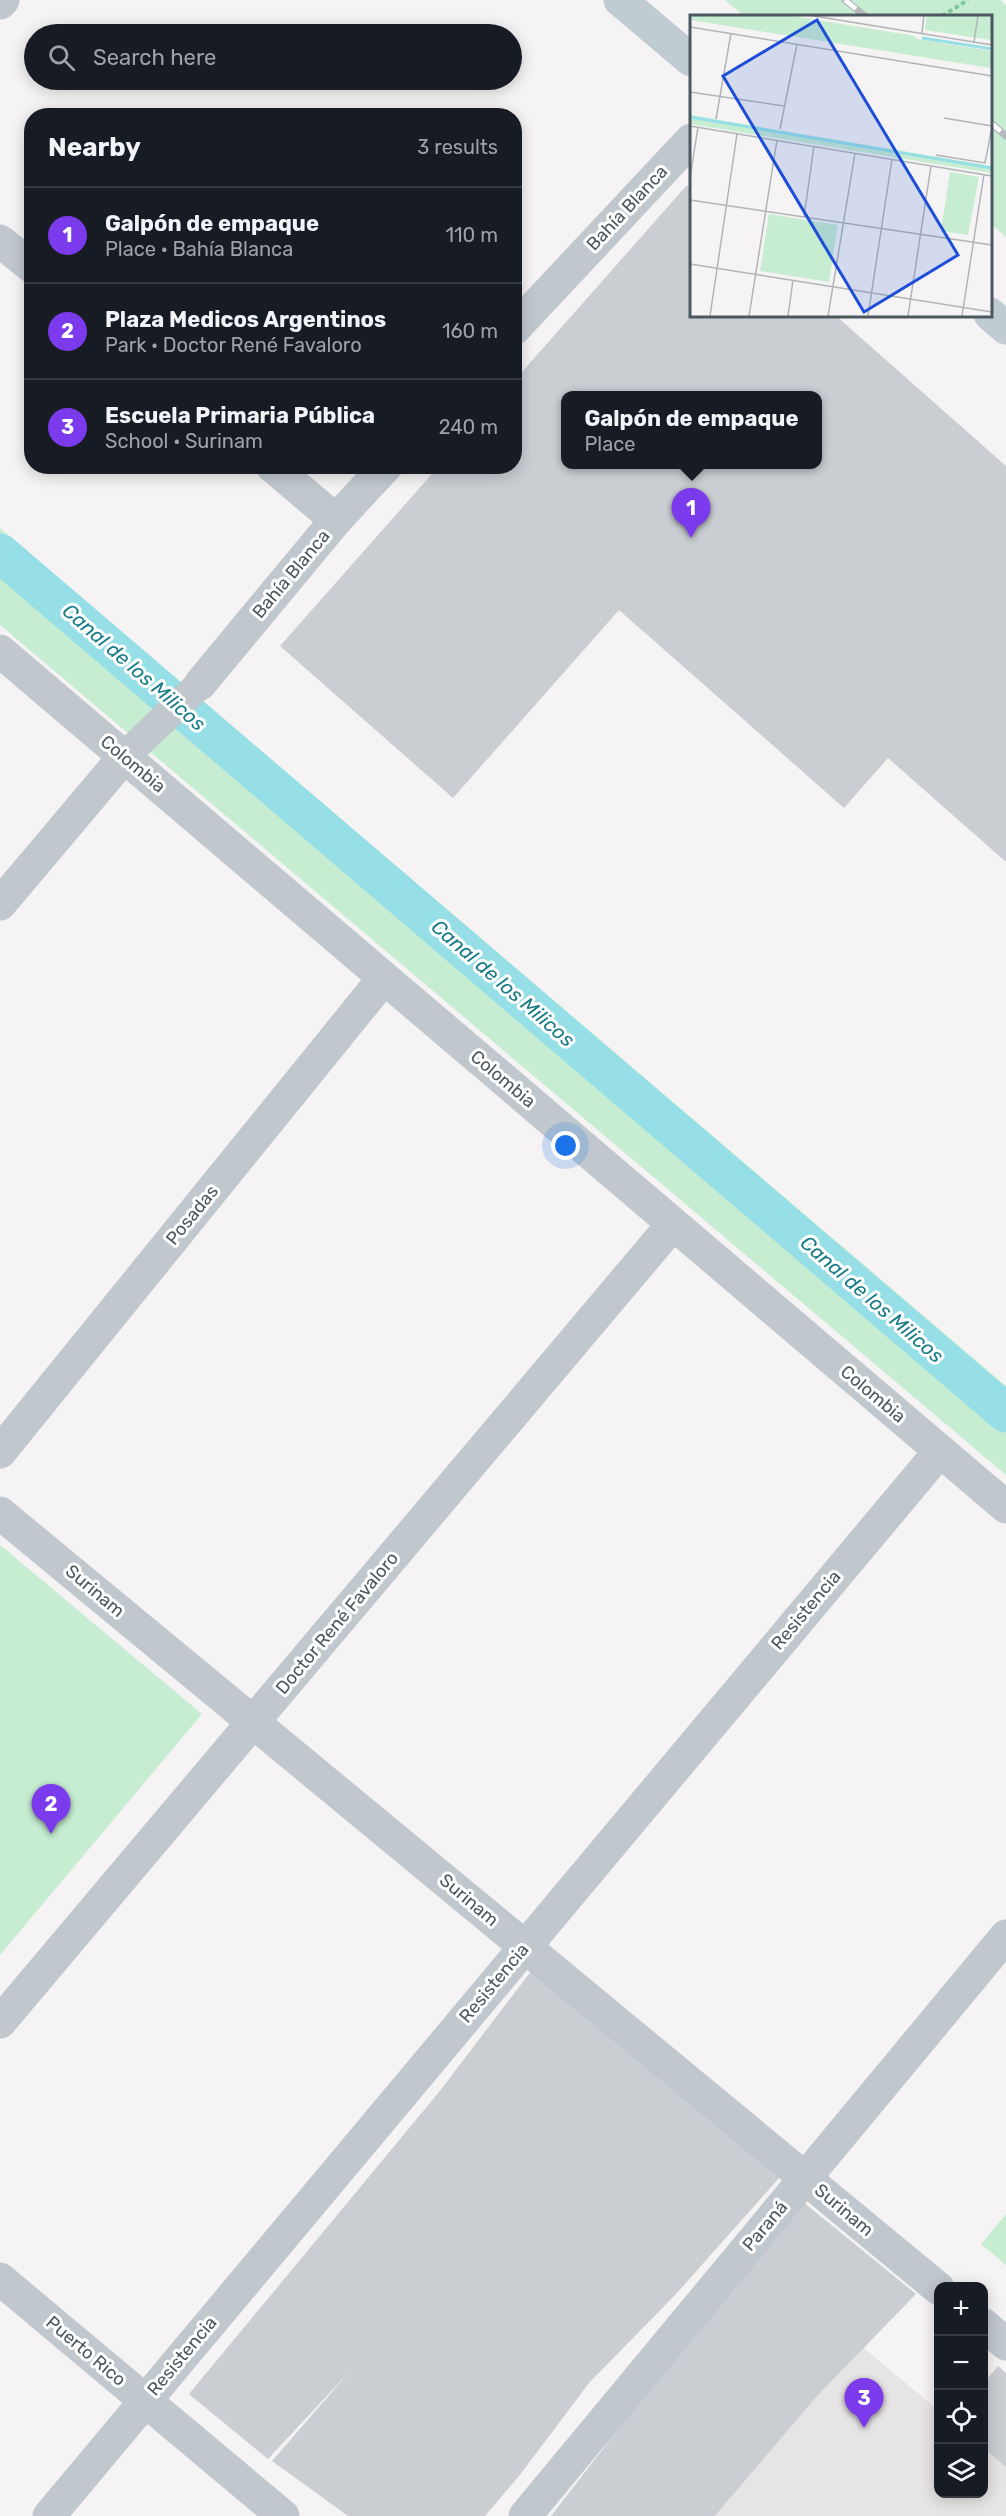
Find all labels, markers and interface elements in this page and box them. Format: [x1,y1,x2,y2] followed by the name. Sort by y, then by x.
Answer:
[690,15,991,316] inset map
[24,24,522,90] search box
[45,41,78,74] icon: search
[93,44,216,71] text: Search here
[48,132,141,163] text: Nearby
[417,135,498,159] text: 3 results
[582,161,672,255] street label: Bahía Blanca
[105,210,319,237] text: Galpón de empaque
[63,223,72,247] text: 1
[446,223,498,247] text: 110 m
[105,237,293,261] text: Place · Bahía Blanca
[105,306,386,333] text: Plaza Medicos Argentinos
[61,319,74,343] text: 2
[442,319,498,343] text: 160 m
[105,333,362,357] text: Park · Doctor René Favaloro
[561,391,822,469] popup
[105,402,375,429] text: Escuela Primaria Pública
[584,405,799,432] text: Galpón de empaque
[61,415,74,439] text: 3
[439,415,498,439] text: 240 m
[105,429,263,453] text: School · Surinam
[584,432,635,456] text: Place
[672,488,710,538] pin: 1
[248,525,334,623] street label: Bahía Blanca
[58,598,210,736] water label: Canal de los Milicos
[96,730,170,798] street label: Colombia
[427,914,579,1052] water label: Canal de los Milicos
[466,1045,540,1113] street label: Colombia
[551,1131,580,1160] your location
[161,1181,223,1249] street label: Posadas
[796,1230,948,1368] water label: Canal de los Milicos
[836,1360,910,1428] street label: Colombia
[271,1547,403,1699] street label: Doctor René Favaloro
[61,1560,129,1622] street label: Surinam
[766,1566,846,1654] street label: Resistencia
[32,1784,70,1834] pin: 2
[435,1869,503,1931] street label: Surinam
[454,1939,534,2027] street label: Resistencia
[810,2179,878,2241] street label: Surinam
[738,2196,792,2256] street label: Paraná
[934,2282,988,2498] map controls
[934,2282,988,2336] button: +
[42,2311,130,2391] street label: Puerto Rico
[142,2312,222,2400] street label: Resistencia
[934,2336,988,2390] button: −
[844,2378,884,2428] pin: 3
[934,2390,988,2444] button: locate
[934,2444,988,2498] button: layers

